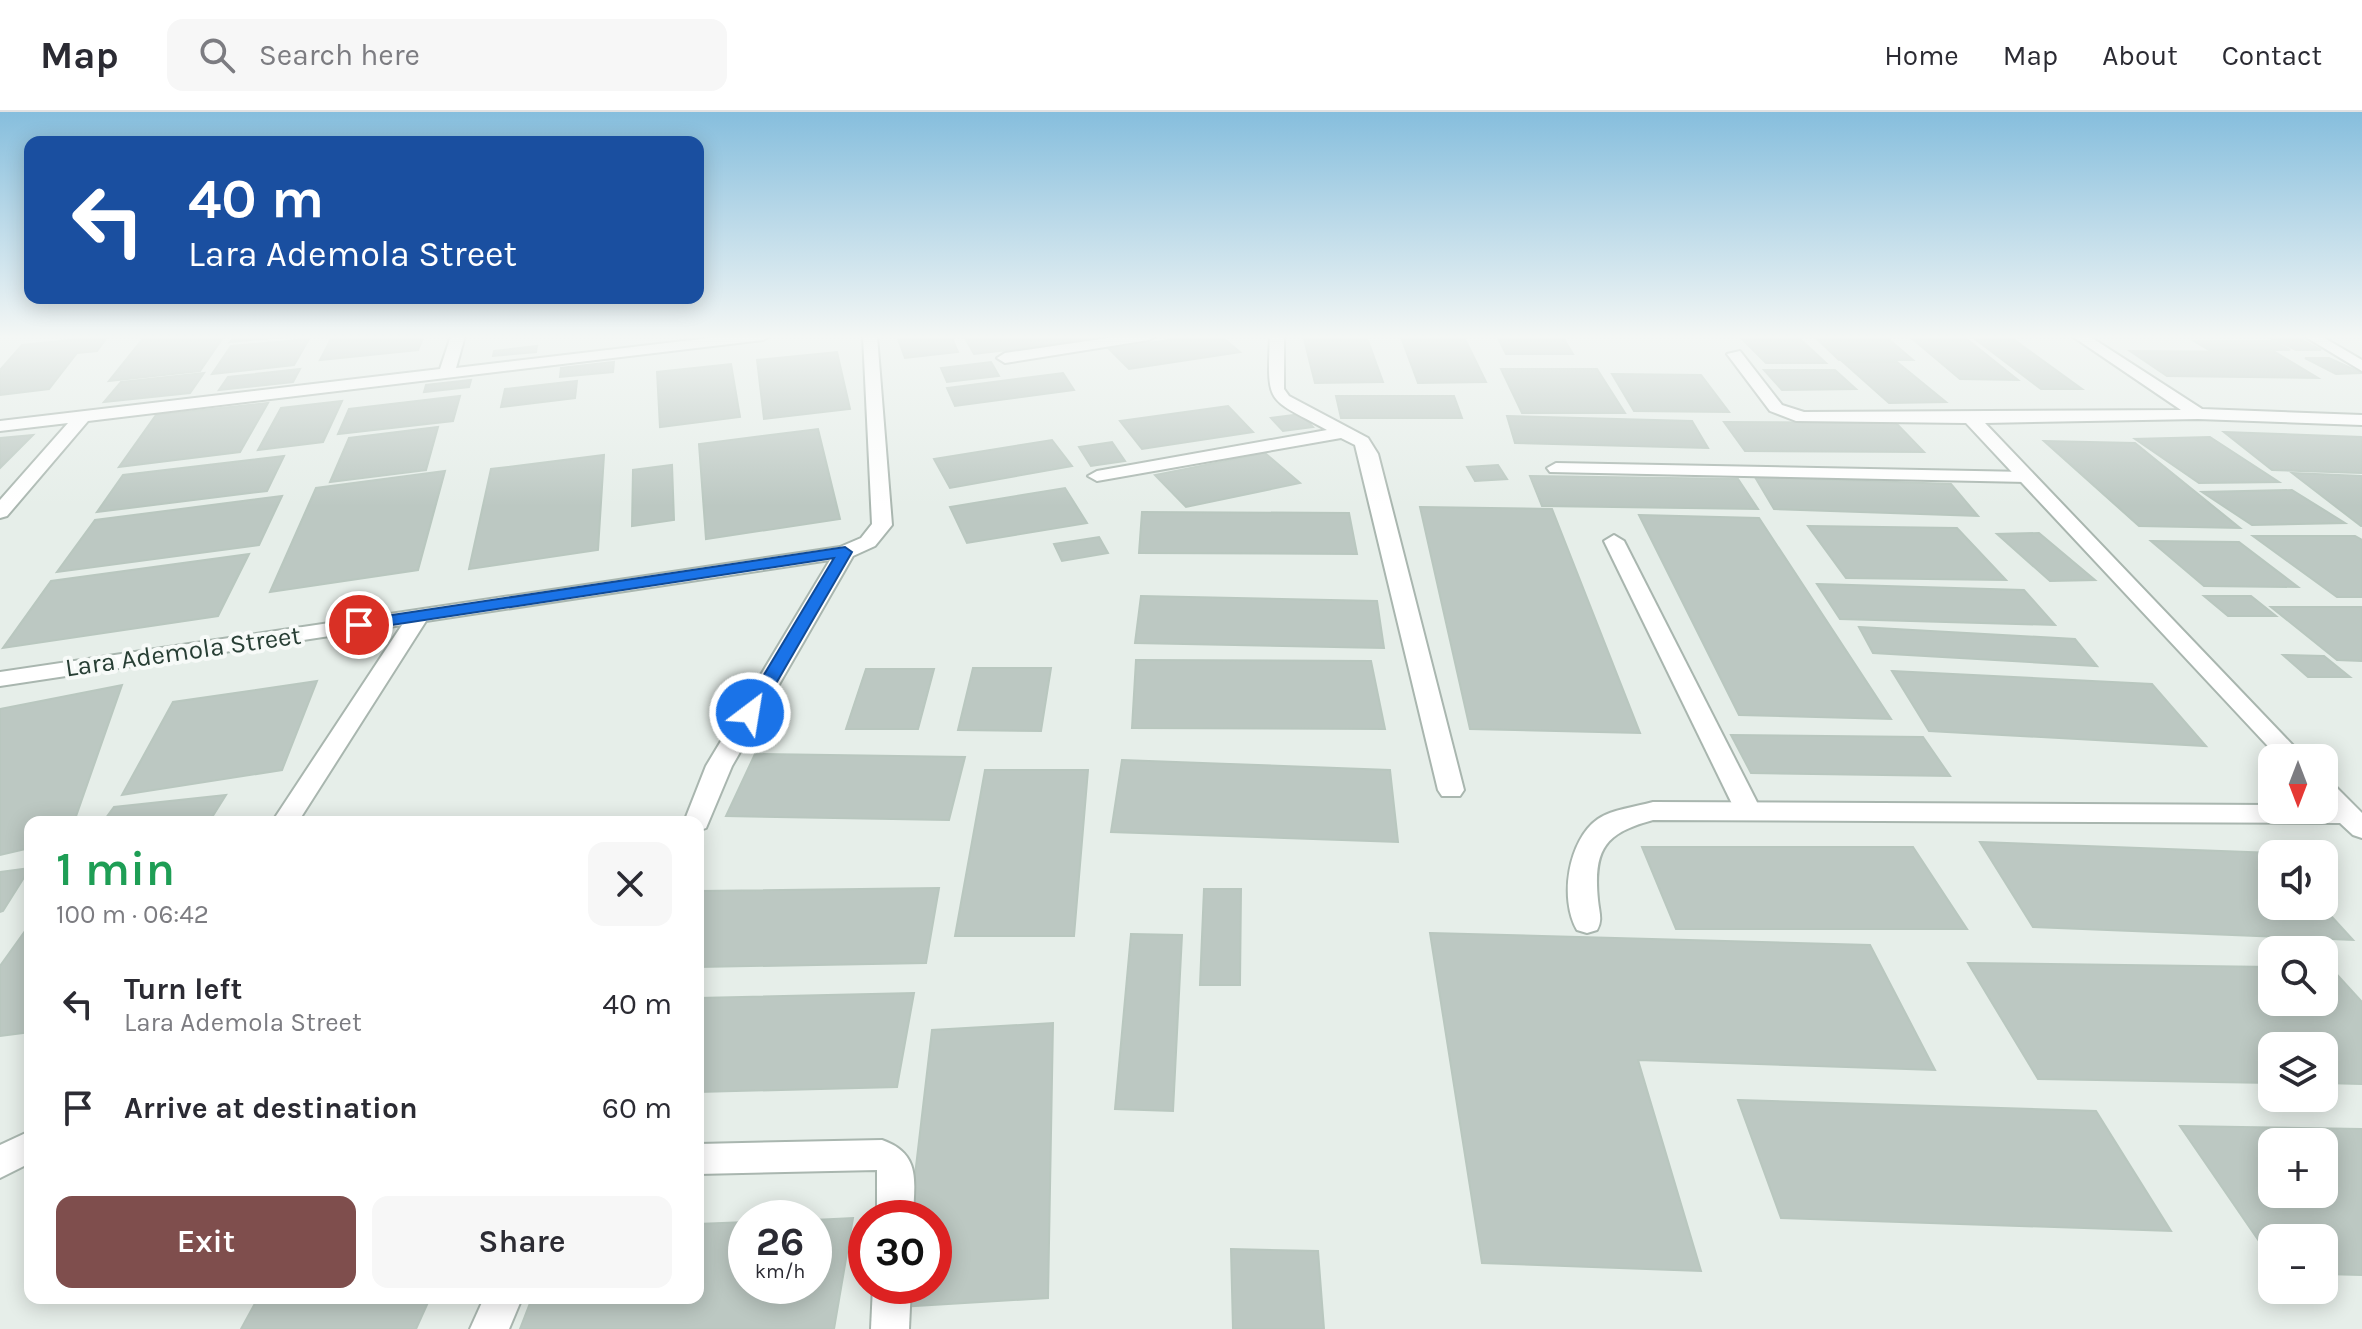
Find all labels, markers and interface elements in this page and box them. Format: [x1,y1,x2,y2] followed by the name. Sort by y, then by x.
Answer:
[167,19,727,91] search box
[40,33,119,78] text: Map
[195,33,239,77] icon: search
[259,37,420,73] text: Search here
[1884,39,1959,72] text: Home
[2003,39,2058,72] text: Map
[2102,39,2178,72] text: About
[2222,39,2322,72] text: Contact
[188,166,324,231] text: 40 m
[56,168,160,272] icon: left
[188,233,517,275] text: Lara Ademola Street
[325,591,393,659] pin
[337,603,381,647] icon: arrive
[63,620,303,683] street label: Lara Ademola Street
[708,671,792,755] position arrow
[2258,744,2338,824] north arrow
[2258,744,2338,1304] map controls
[2258,840,2338,920] button: sound
[56,841,175,897] text: 1 min
[588,842,672,926] button: close
[56,899,209,930] text: 100 m · 06:42
[2258,936,2338,1016] button: search
[124,971,242,1007] text: Turn left
[56,982,100,1026] icon: left
[602,986,672,1022] text: 40 m
[124,1007,362,1038] text: Lara Ademola Street
[2258,1032,2338,1112] button: layers
[56,1086,100,1130] icon: arrive
[124,1090,418,1126] text: Arrive at destination
[602,1090,672,1126] text: 60 m
[2258,1128,2338,1208] button: +
[56,1196,356,1288] button: Exit
[372,1196,672,1288] button: Share
[848,1200,952,1304] speed limit sign: 30
[756,1218,804,1265] text: 26
[2258,1224,2338,1304] button: −
[755,1260,805,1283] text: km/h

